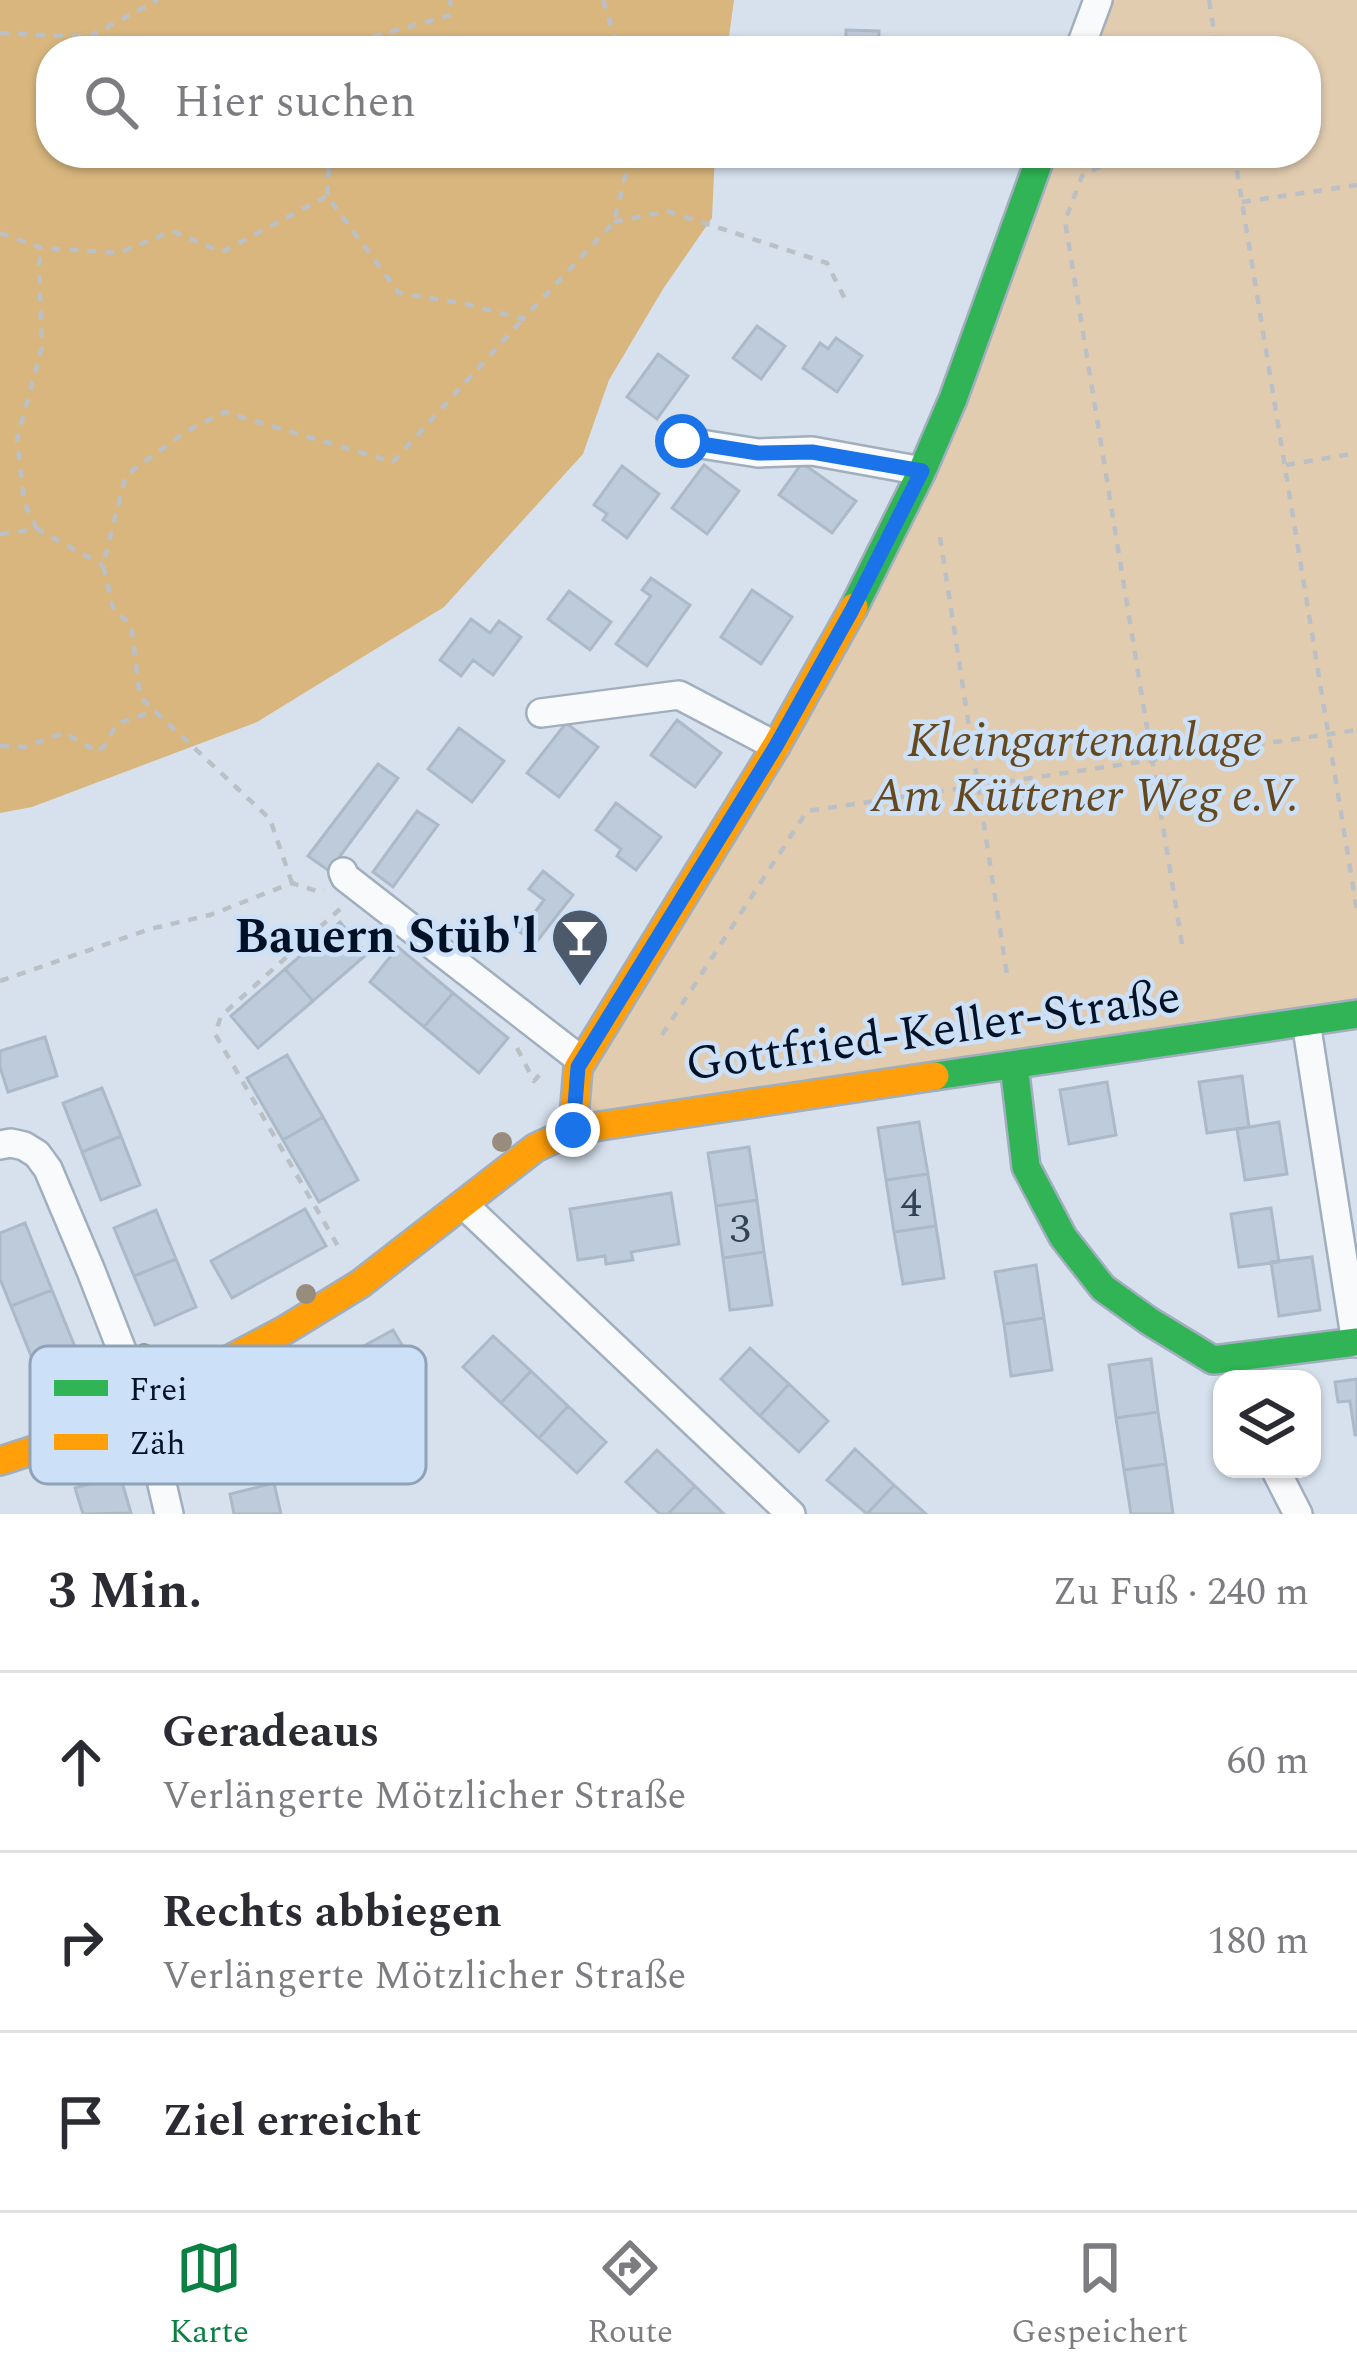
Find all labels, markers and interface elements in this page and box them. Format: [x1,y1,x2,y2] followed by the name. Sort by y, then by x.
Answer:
[36,36,1321,168] search box
[174,68,416,137] text: Hier suchen
[78,69,144,135] icon: search
[655,414,709,468] route start
[870,705,1299,833] park label: Kleingartenanlage Am Küttener Weg e.V.
[235,901,538,974] place label: Bauern Stüb'l
[549,906,611,988] bar icon: Bauern Stüb'l
[681,960,1185,1102] street label: Gottfried-Keller-Straße
[546,1103,600,1157] route end
[900,1172,922,1235] house number: 4
[729,1198,751,1261] house number: 3
[30,1346,426,1484] legend
[129,1365,188,1415] text: Frei
[1213,1370,1321,1478] map controls
[1213,1370,1321,1478] button: layers
[129,1419,186,1469] text: Zäh
[48,1553,202,1631] text: 3 Min.
[1052,1563,1309,1622] text: Zu Fuß · 240 m
[162,1698,379,1767] text: Geradeaus
[48,1729,114,1795] icon: ahead
[1227,1732,1309,1791] text: 60 m
[162,1767,686,1826] text: Verlängerte Mötzlicher Straße
[162,1878,502,1947] text: Rechts abbiegen
[48,1909,114,1975] icon: right
[1207,1912,1309,1971] text: 180 m
[162,1947,686,2006] text: Verlängerte Mötzlicher Straße
[162,2087,421,2156] text: Ziel erreicht
[48,2089,114,2155] icon: arrive
[169,2235,249,2357] tab: Karte
[587,2235,673,2357] tab: Route
[1011,2235,1188,2357] tab: Gespeichert

